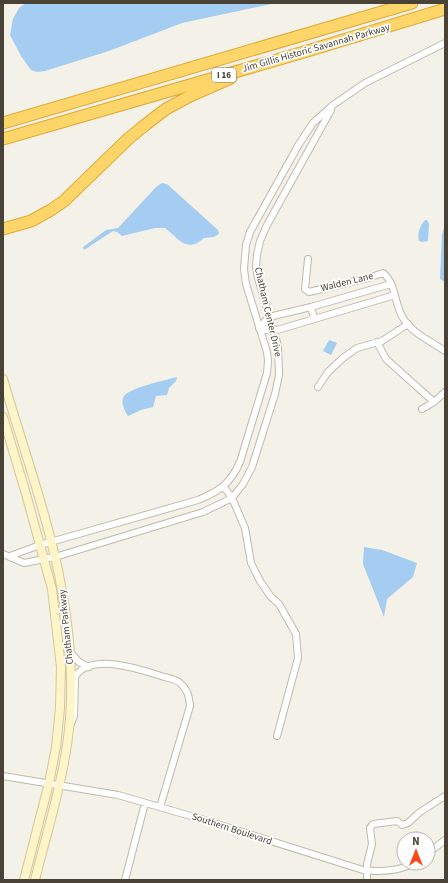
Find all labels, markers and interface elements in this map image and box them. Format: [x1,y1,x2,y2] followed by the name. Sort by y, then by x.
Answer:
[241,20,392,76] street label: Jim Gillis Historic Savannah Parkway
[212,68,236,82] road number: I 16
[251,266,285,358] street label: Chatham Center Drive
[319,269,375,295] street label: Walden Lane
[55,588,77,665] street label: Chatham Parkway
[190,809,274,849] street label: Southern Boulevard
[396,831,436,871] north arrow
[412,834,420,849] text: N

